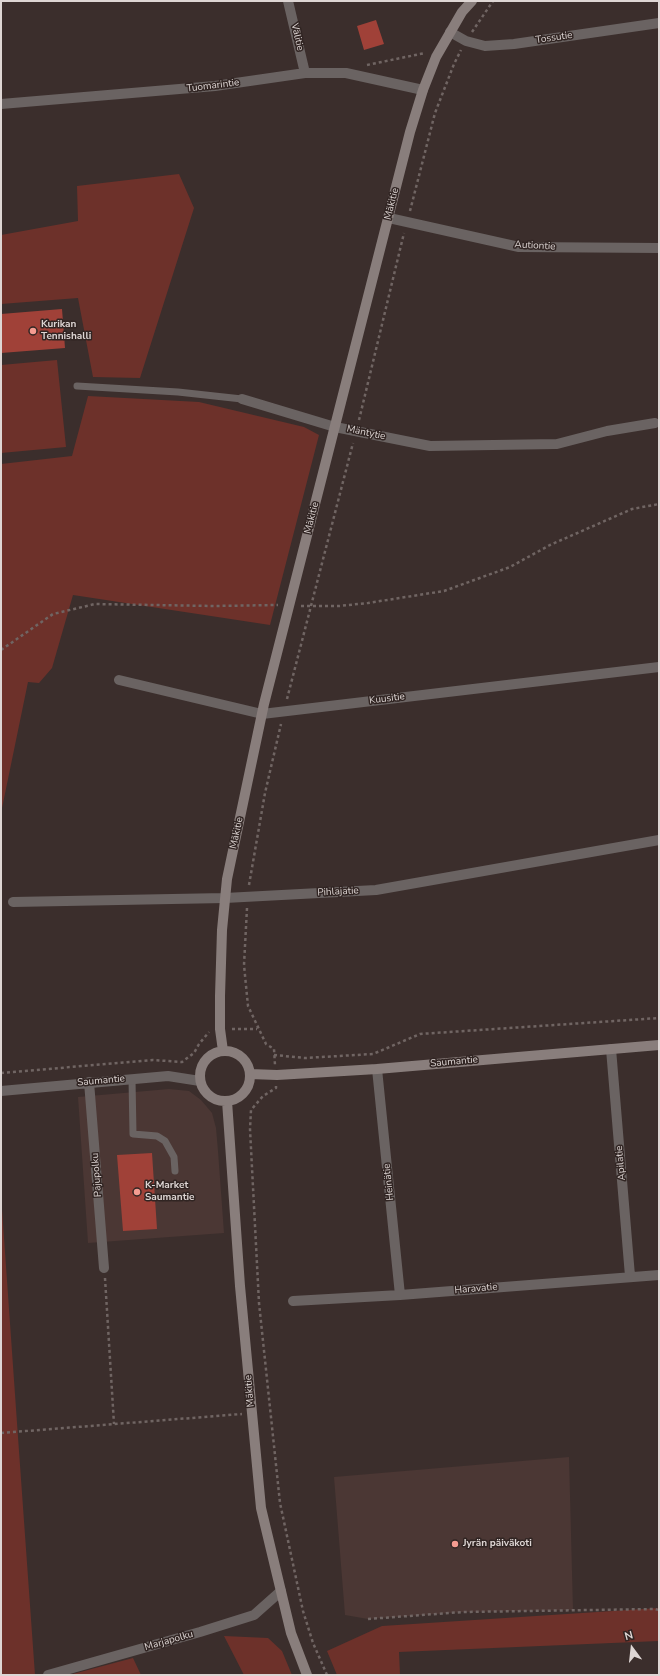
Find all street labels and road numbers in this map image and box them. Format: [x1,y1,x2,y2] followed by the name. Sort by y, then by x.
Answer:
[288,22,306,52] street label: Välitie
[535,29,573,47] street label: Tossutie
[186,77,240,95] street label: Tuomarintie
[382,187,402,221] street label: Mäkitie
[514,239,556,253] street label: Autiontie
[345,423,387,443] street label: Mäntytie
[302,501,322,535] street label: Mäkitie
[369,691,405,707] street label: Kuusitie
[228,816,246,850] street label: Mäkitie
[317,885,359,899] street label: Pihlajatie
[430,1054,478,1070] street label: Saumantie
[77,1073,125,1089] street label: Saumantie
[614,1145,628,1181] street label: Apilatie
[89,1152,105,1198] street label: Pajupolku
[381,1163,397,1201] street label: Heinätie
[454,1281,498,1297] street label: Haravatie
[243,1374,257,1408] street label: Mäkitie
[143,1628,195,1654] street label: Marjapolku

